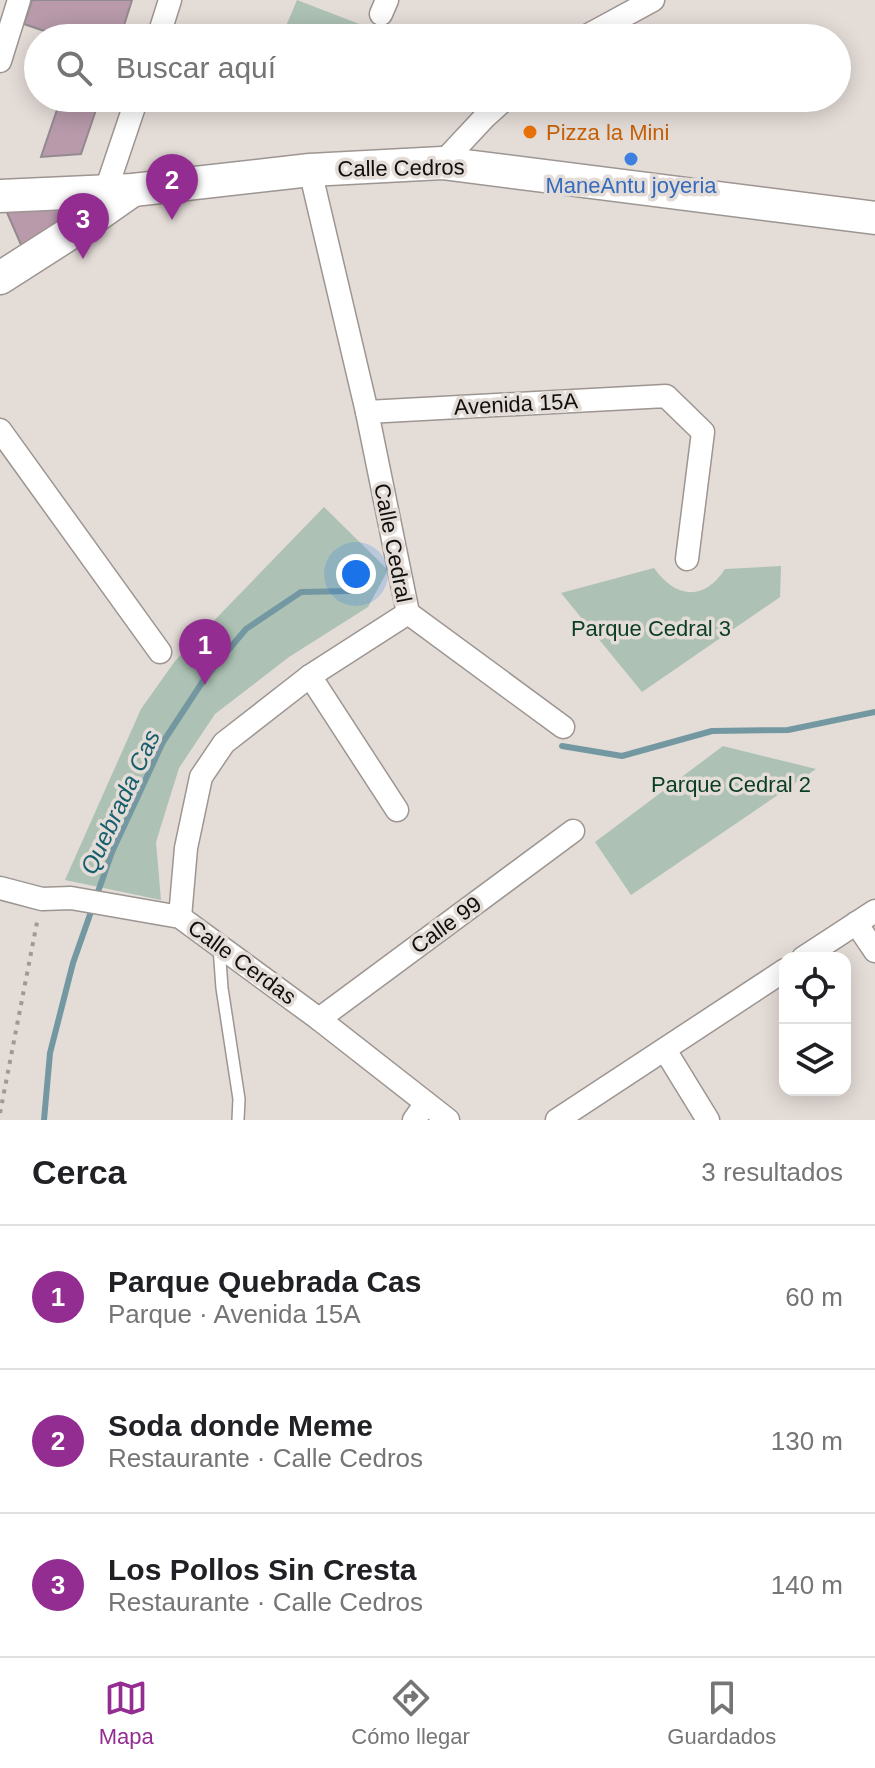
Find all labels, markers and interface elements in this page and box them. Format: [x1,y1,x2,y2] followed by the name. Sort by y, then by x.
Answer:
[24,24,851,112] search box
[52,46,96,90] icon: search
[116,51,276,84] text: Buscar aquí
[546,120,669,145] place label: Pizza la Mini
[521,123,539,141] marker: Pizza la Mini
[622,150,640,168] marker: ManeAntu joyeria
[146,154,198,220] pin: 2
[337,154,465,182] street label: Calle Cedros
[545,173,717,198] place label: ManeAntu joyeria
[57,193,109,259] pin: 3
[453,388,579,420] street label: Avenida 15A
[369,481,417,605] street label: Calle Cedral
[336,554,376,594] your location
[571,616,731,641] park label: Parque Cedral 3
[179,619,231,685] pin: 1
[75,726,165,878] water label: Quebrada Cas
[651,772,811,797] park label: Parque Cedral 2
[406,891,486,959] street label: Calle 99
[183,915,301,1009] street label: Calle Cerdas
[779,952,851,1096] map controls
[779,952,851,1024] button: locate
[779,1024,851,1096] button: layers
[32,1153,127,1191] text: Cerca
[701,1157,843,1187] text: 3 resultados
[108,1265,421,1298] text: Parque Quebrada Cas
[51,1282,65,1312] text: 1
[785,1282,843,1312] text: 60 m
[108,1299,360,1329] text: Parque · Avenida 15A
[108,1409,373,1442] text: Soda donde Meme
[51,1426,65,1456] text: 2
[771,1426,843,1456] text: 130 m
[108,1443,423,1473] text: Restaurante · Calle Cedros
[108,1553,416,1586] text: Los Pollos Sin Cresta
[51,1570,65,1600] text: 3
[771,1570,843,1600] text: 140 m
[108,1587,423,1617] text: Restaurante · Calle Cedros
[99,1676,154,1750] tab: Mapa
[351,1676,470,1750] tab: Cómo llegar
[667,1676,776,1750] tab: Guardados

